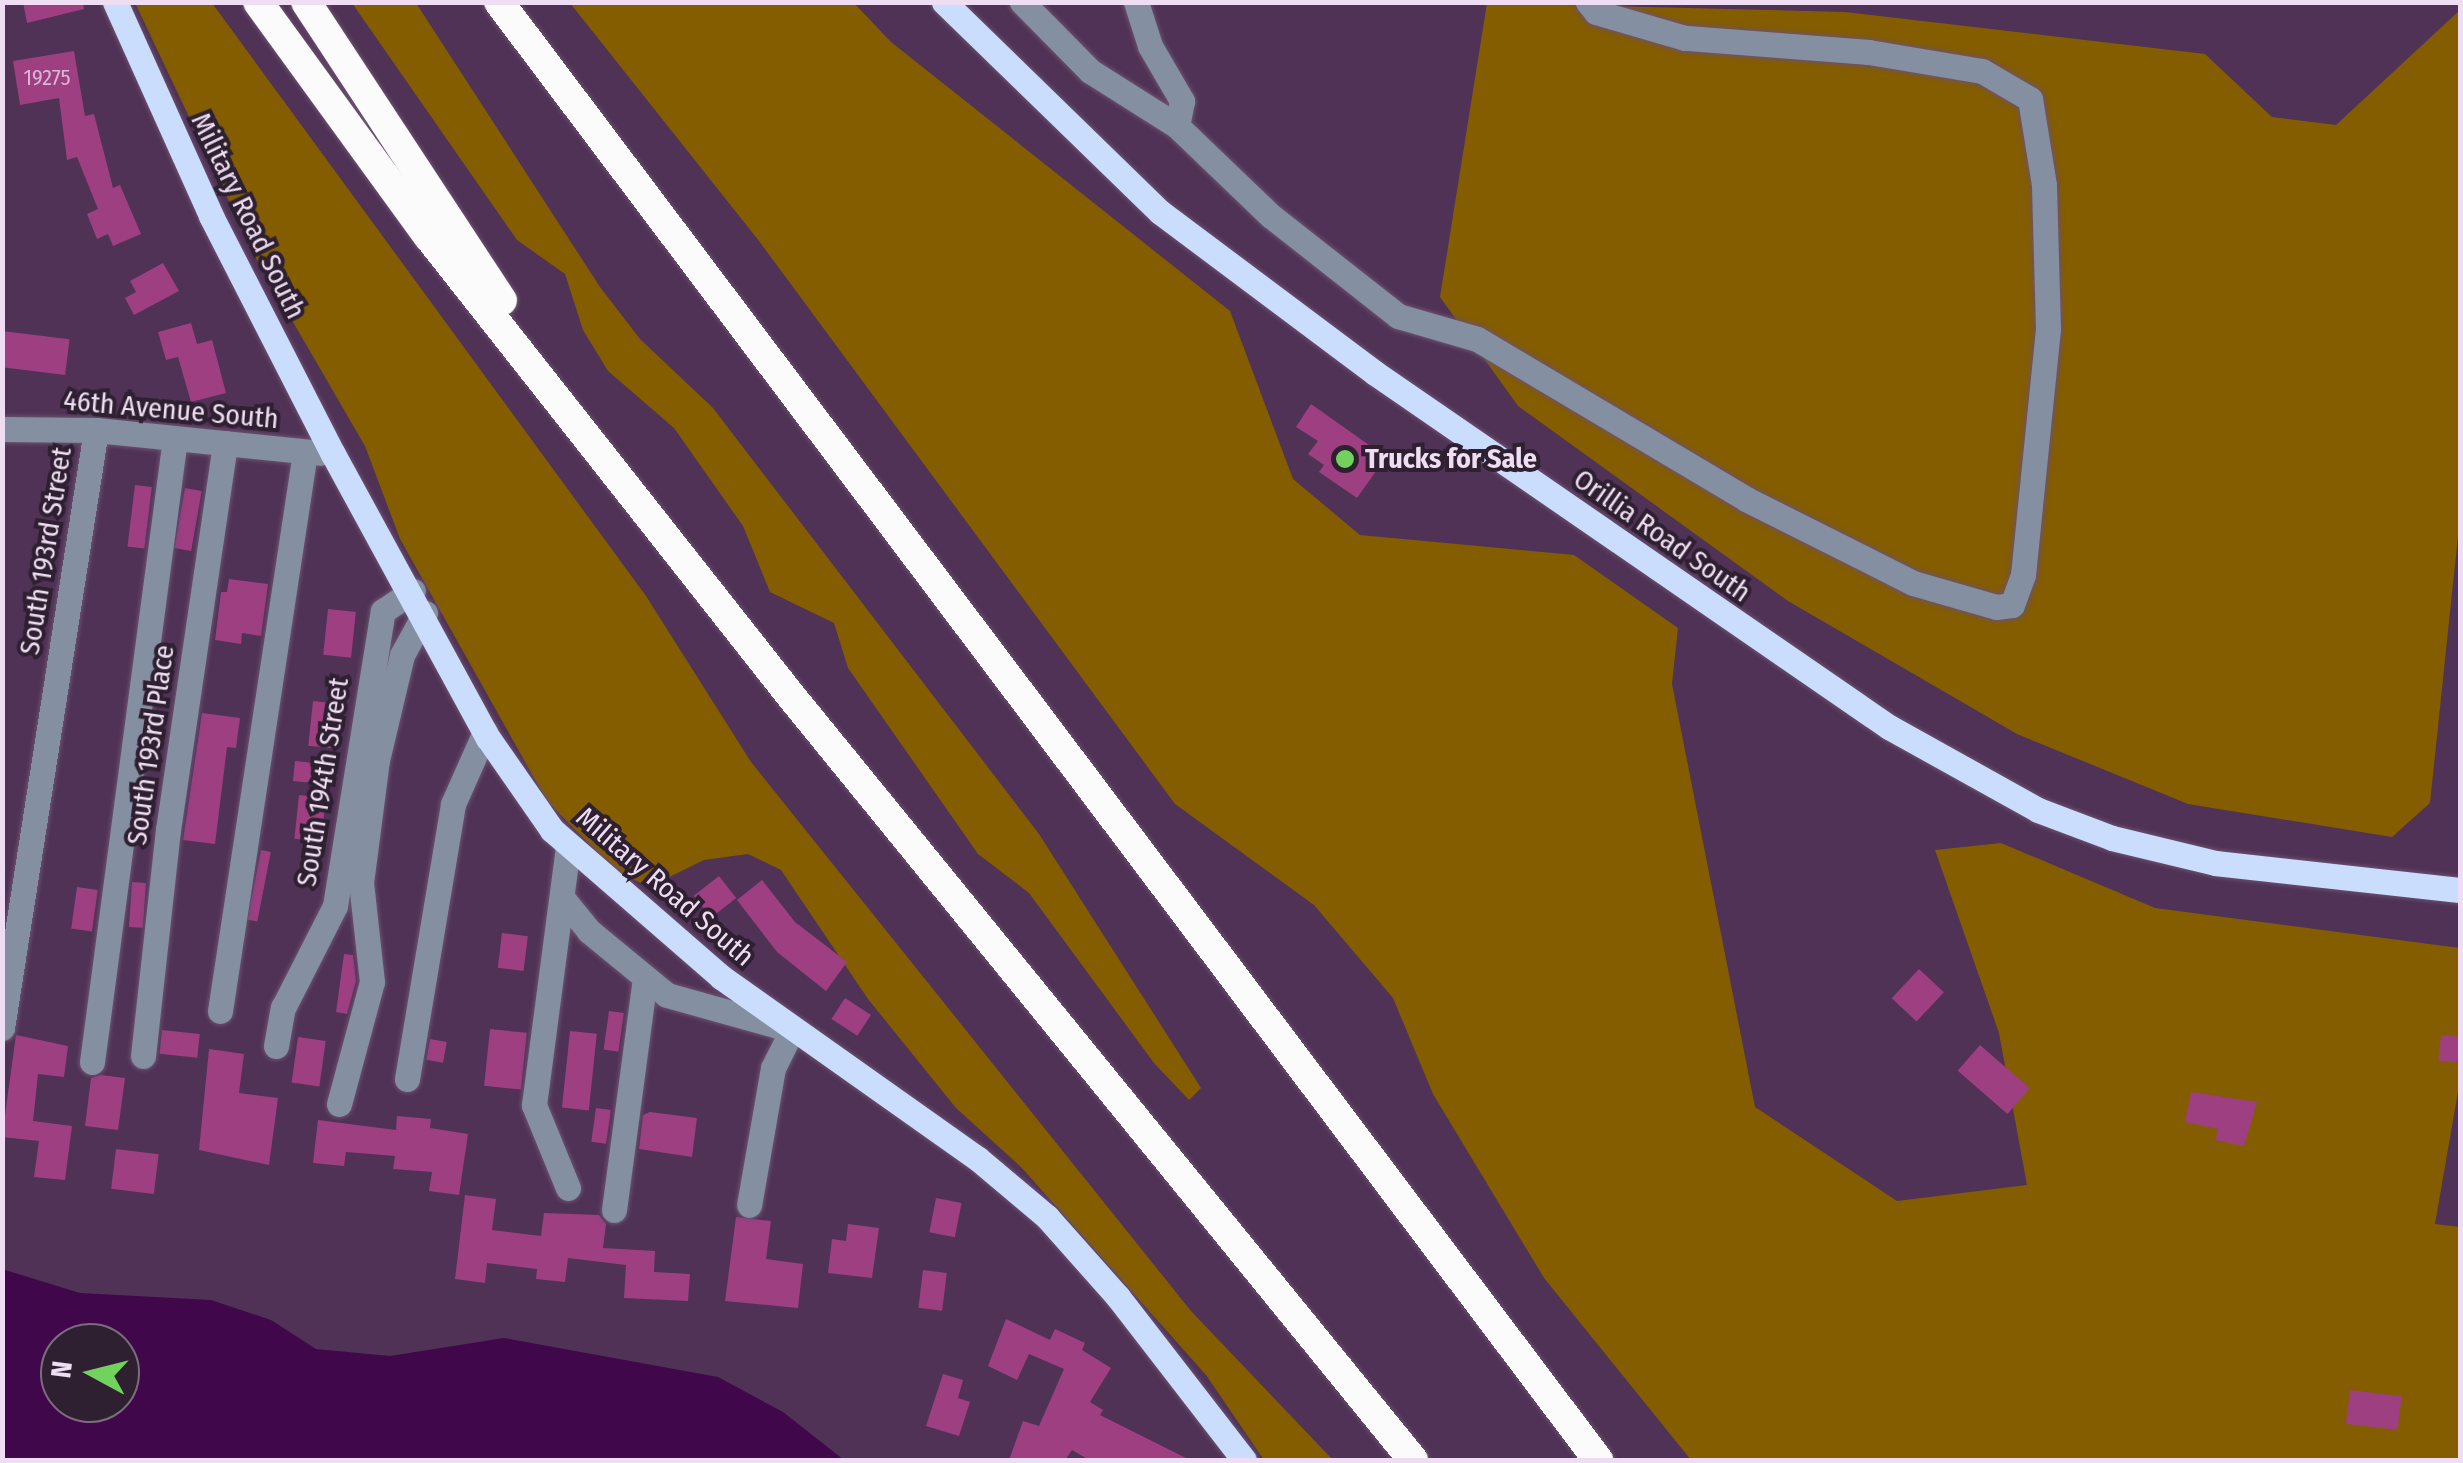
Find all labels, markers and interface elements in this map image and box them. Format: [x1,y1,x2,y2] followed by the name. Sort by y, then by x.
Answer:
[23,65,71,91] house number: 19275
[184,108,312,324] street label: Military Road South
[62,384,280,436] street label: 46th Avenue South
[1365,442,1537,476] place label: Trucks for Sale
[13,445,79,657] street label: South 193rd Street
[1334,448,1356,470] marker: Trucks for Sale
[1567,462,1757,610] street label: Orillia Road South
[120,643,182,847] street label: South 193rd Place
[290,675,356,889] street label: South 194th Street
[569,801,761,973] street label: Military Road South
[40,1323,140,1423] north arrow
[44,1359,79,1380] text: N

